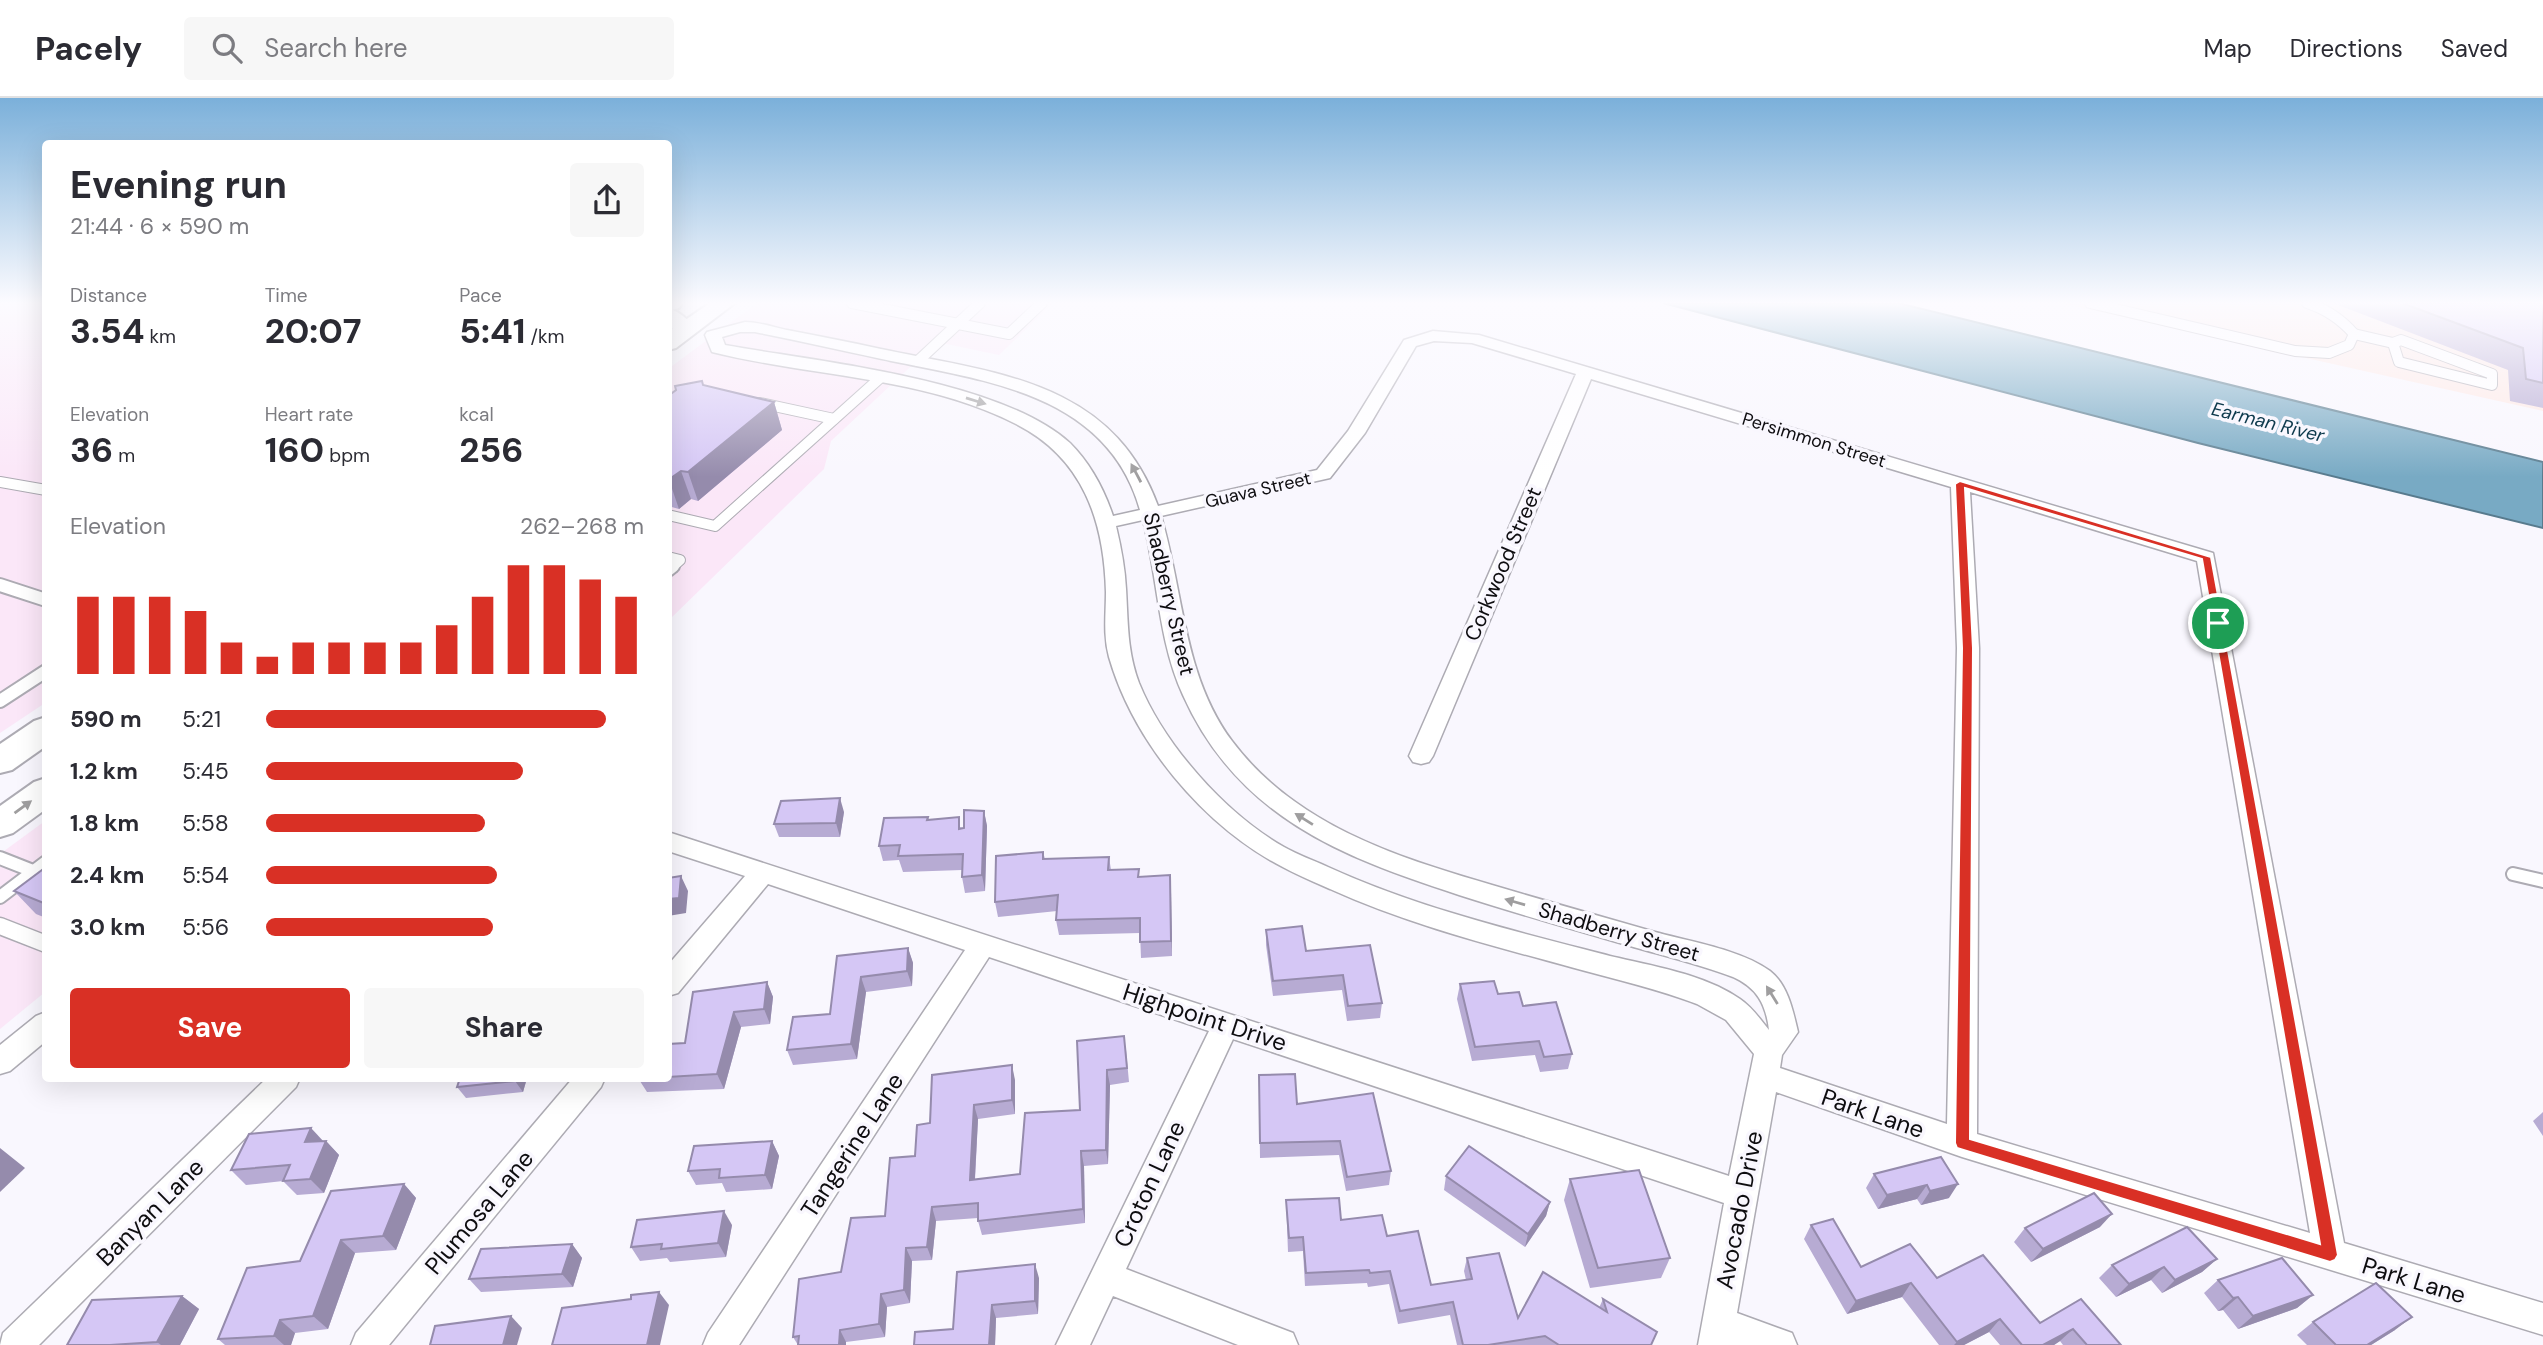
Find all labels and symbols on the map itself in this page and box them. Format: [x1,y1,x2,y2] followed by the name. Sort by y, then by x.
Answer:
[2209,396,2328,448] water label: Earman River
[966,397,987,407] one-way arrow
[1739,407,1889,473] street label: Persimmon Street
[1130,463,1142,483] one-way arrow
[1203,466,1313,514] street label: Guava Street
[1458,483,1548,645] street label: Corkwood Street
[1137,510,1201,678] street label: Shadberry Street
[2188,593,2248,653] pin
[14,801,32,815] one-way arrow
[1294,812,1314,825] one-way arrow
[1504,896,1525,906] one-way arrow
[1535,896,1703,968] street label: Shadberry Street
[1119,976,1291,1058] street label: Highpoint Drive
[1766,986,1779,1005] one-way arrow
[794,1067,910,1223] street label: Tangerine Lane
[1817,1081,1929,1145] street label: Park Lane
[1106,1116,1192,1252] street label: Croton Lane
[1708,1128,1770,1292] street label: Avocado Drive
[418,1143,540,1281] street label: Plumosa Lane
[90,1152,210,1272] street label: Banyan Lane
[2358,1250,2470,1310] street label: Park Lane

